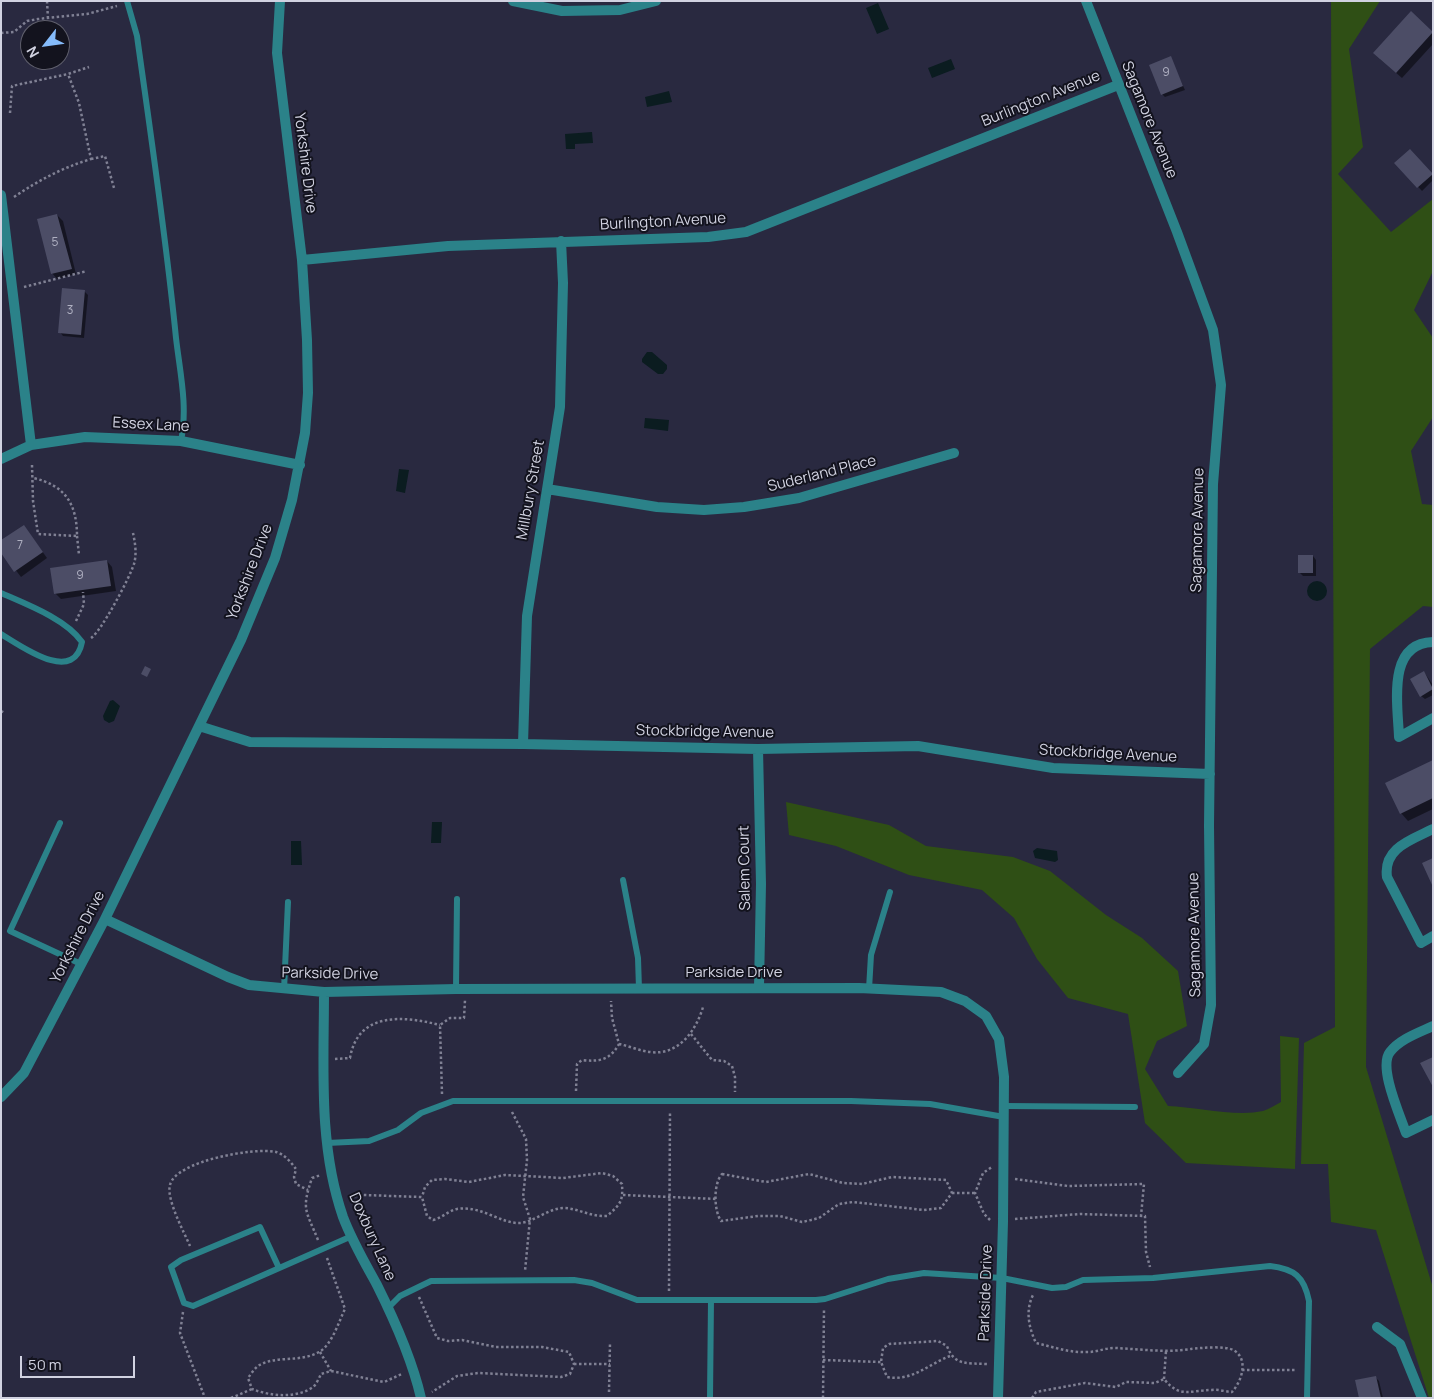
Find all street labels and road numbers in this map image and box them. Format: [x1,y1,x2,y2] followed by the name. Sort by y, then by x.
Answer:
[1117,59,1181,181] street label: Sagamore Avenue
[979,67,1103,131] street label: Burlington Avenue
[290,112,320,214] street label: Yorkshire Drive
[600,210,726,234] street label: Burlington Avenue
[112,414,190,436] street label: Essex Lane
[513,439,549,541] street label: Millbury Street
[766,452,878,496] street label: Suderland Place
[1188,467,1208,593] street label: Sagamore Avenue
[223,522,277,622] street label: Yorkshire Drive
[636,722,774,742] street label: Stockbridge Avenue
[1039,741,1177,767] street label: Stockbridge Avenue
[735,825,755,911] street label: Salem Court
[1185,872,1205,998] street label: Sagamore Avenue
[47,888,109,986] street label: Yorkshire Drive
[281,964,379,984] street label: Parkside Drive
[686,964,782,982] street label: Parkside Drive
[345,1190,399,1284] street label: Doxbury Lane
[975,1244,997,1342] street label: Parkside Drive

